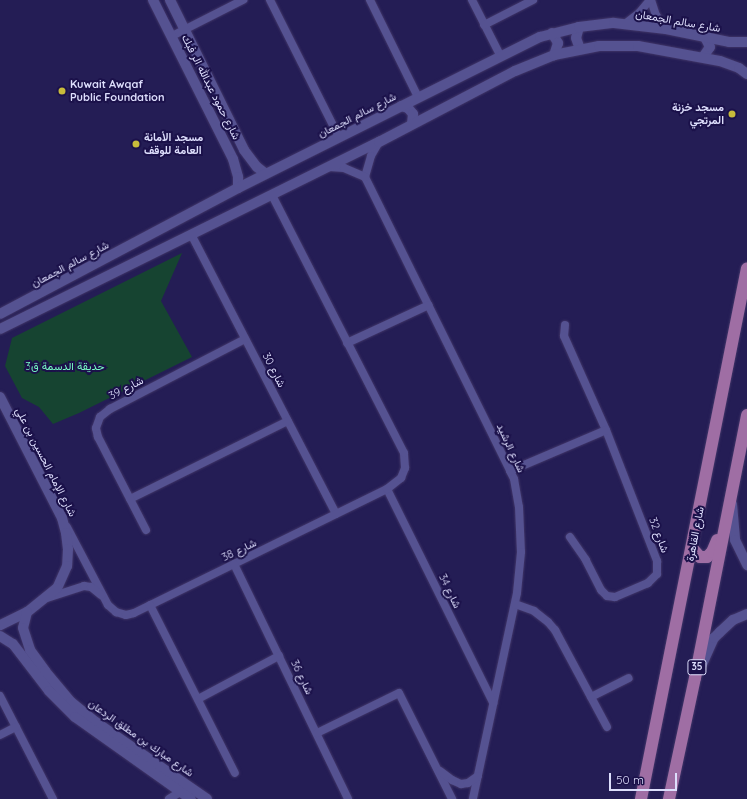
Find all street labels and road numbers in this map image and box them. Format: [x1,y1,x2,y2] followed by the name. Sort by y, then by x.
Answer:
[635,7,721,35] street label: شارع سالم الجمعان
[179,32,243,142] street label: شارع حمود عبدالله الر فبك
[316,90,398,140] street label: شارع سالم الجمعان
[29,238,111,290] street label: شارع سالم الجمعان
[260,350,288,390] street label: شارع 30
[107,374,145,402] street label: شارع 39
[13,405,79,519] street label: شارع الإمام الحسين بن علي
[494,421,528,475] street label: شارع الرشيد
[683,506,707,562] street label: شارع القاهرة
[646,515,672,555] street label: شارع 32
[220,536,258,564] street label: شارع 38
[436,572,464,610] street label: شارع 34
[288,658,316,696] street label: شارع 36
[687,659,707,675] road number: 35
[86,697,196,779] street label: شارع مبارك بن مطلق الردعان

